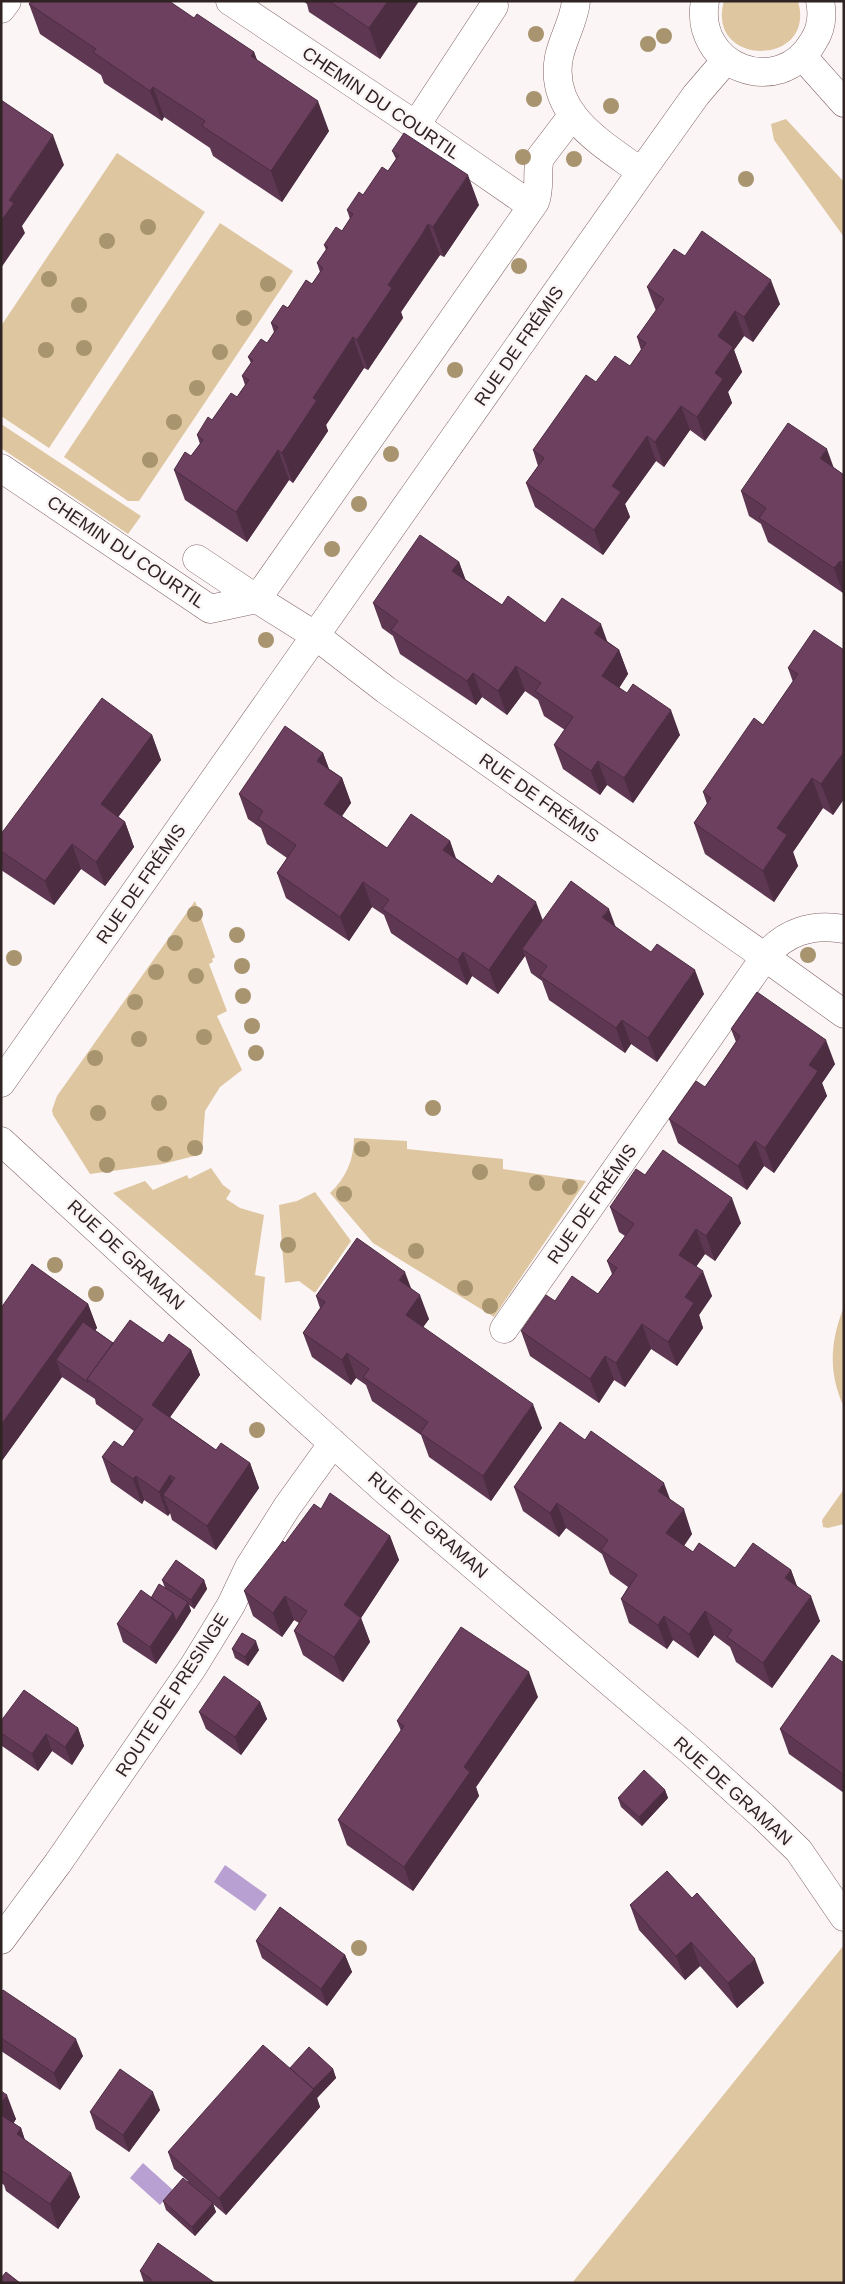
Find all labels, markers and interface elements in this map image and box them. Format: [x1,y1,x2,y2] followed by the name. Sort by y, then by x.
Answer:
[298,43,464,163] street label: CHEMIN DU COURTIL
[470,283,568,409] street label: RUE DE FRÉMIS
[43,492,209,612] street label: CHEMIN DU COURTIL
[476,749,602,847] street label: RUE DE FRÉMIS
[92,821,190,947] street label: RUE DE FRÉMIS
[543,1141,641,1267] street label: RUE DE FRÉMIS
[64,1196,188,1314] street label: RUE DE GRAMAN
[364,1468,492,1582] street label: RUE DE GRAMAN
[112,1609,232,1781] street label: ROUTE DE PRESINGE
[670,1733,796,1849] street label: RUE DE GRAMAN

